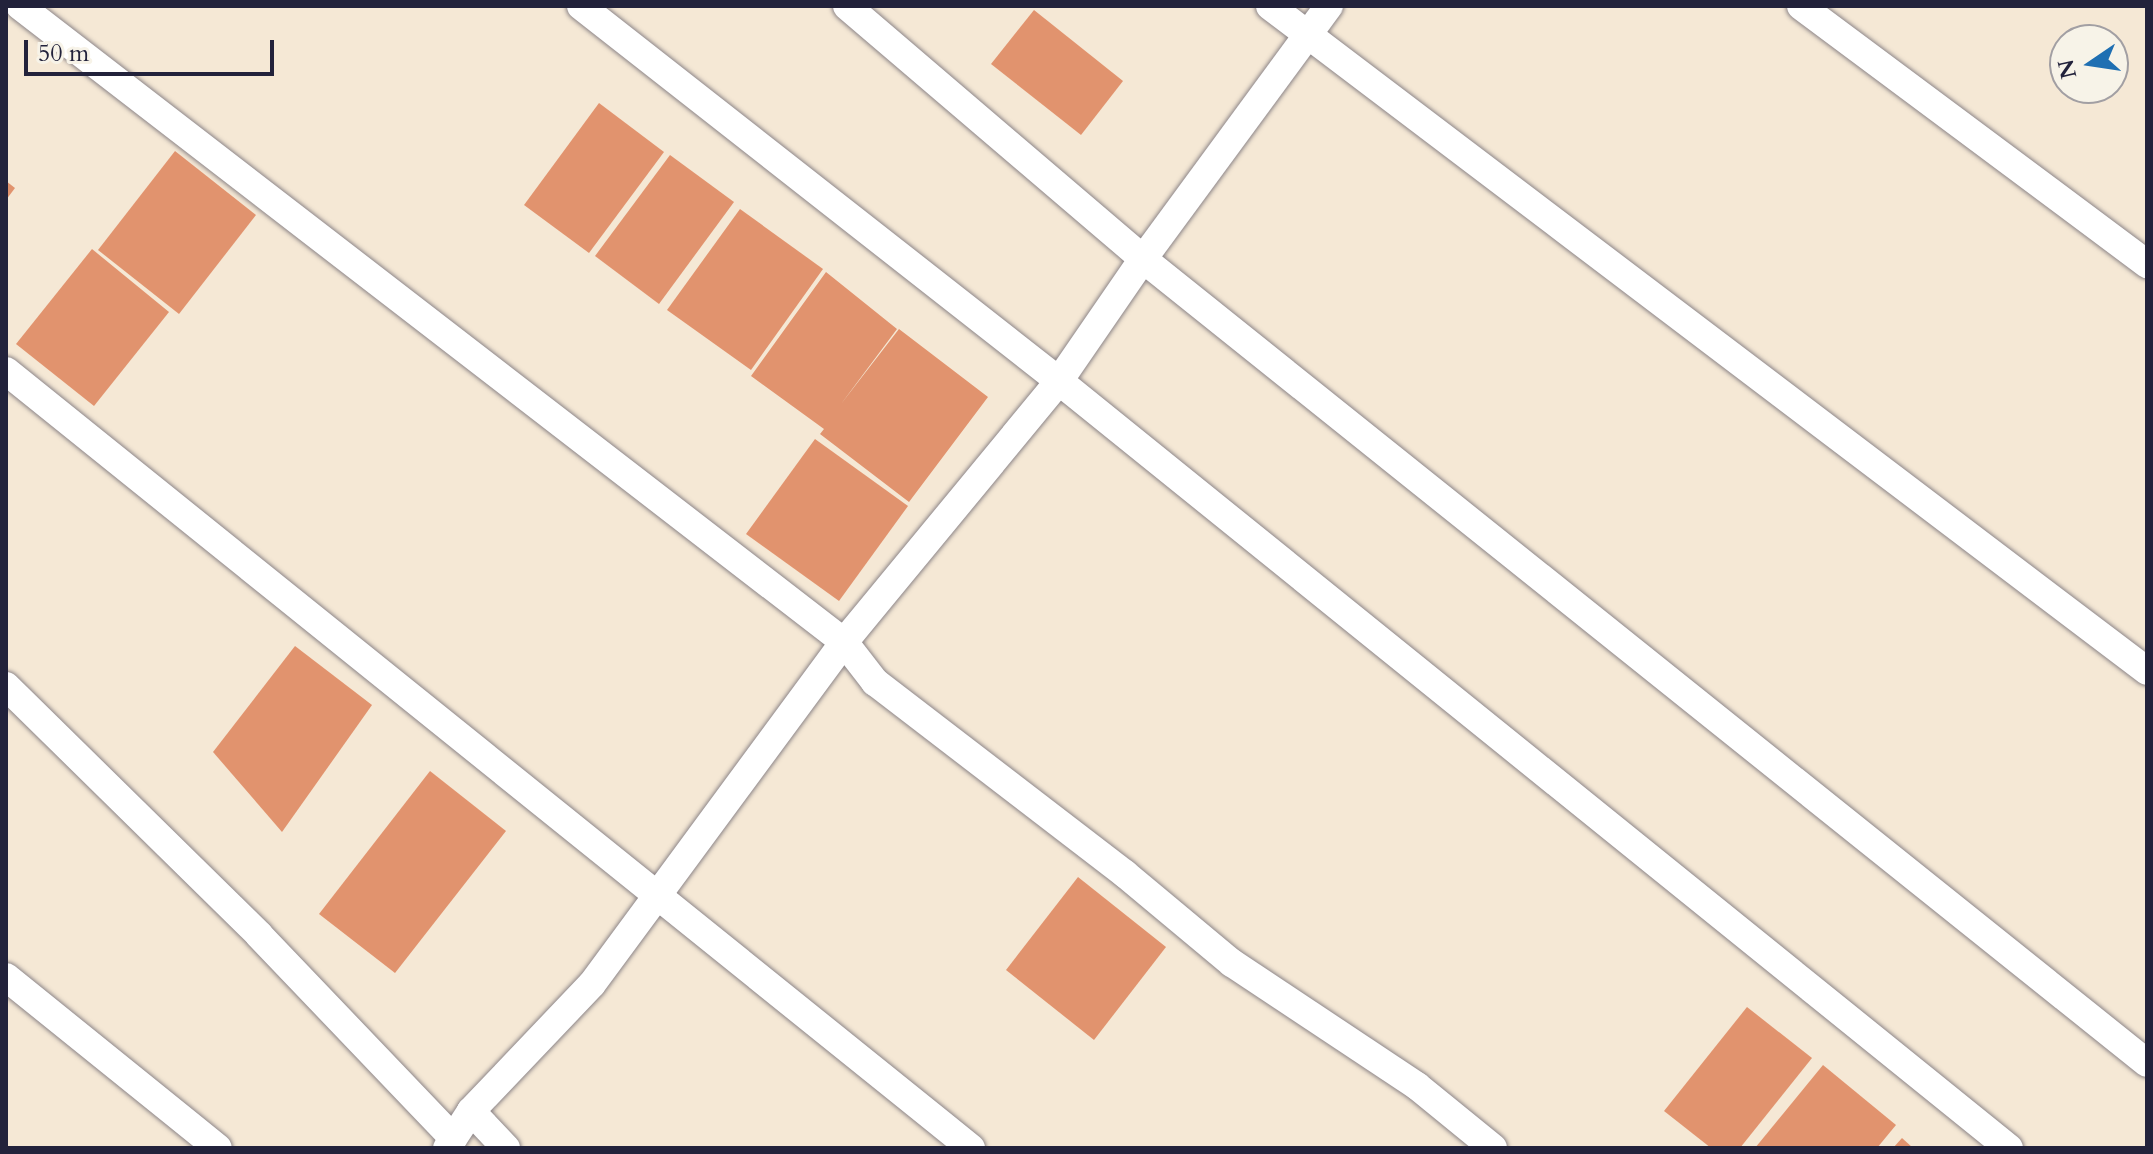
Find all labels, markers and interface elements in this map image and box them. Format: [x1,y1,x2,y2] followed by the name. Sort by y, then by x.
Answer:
[28,24,278,74] scale bar
[2049,24,2129,104] north arrow
[38,37,89,70] text: 50 m
[2051,56,2084,82] text: N

